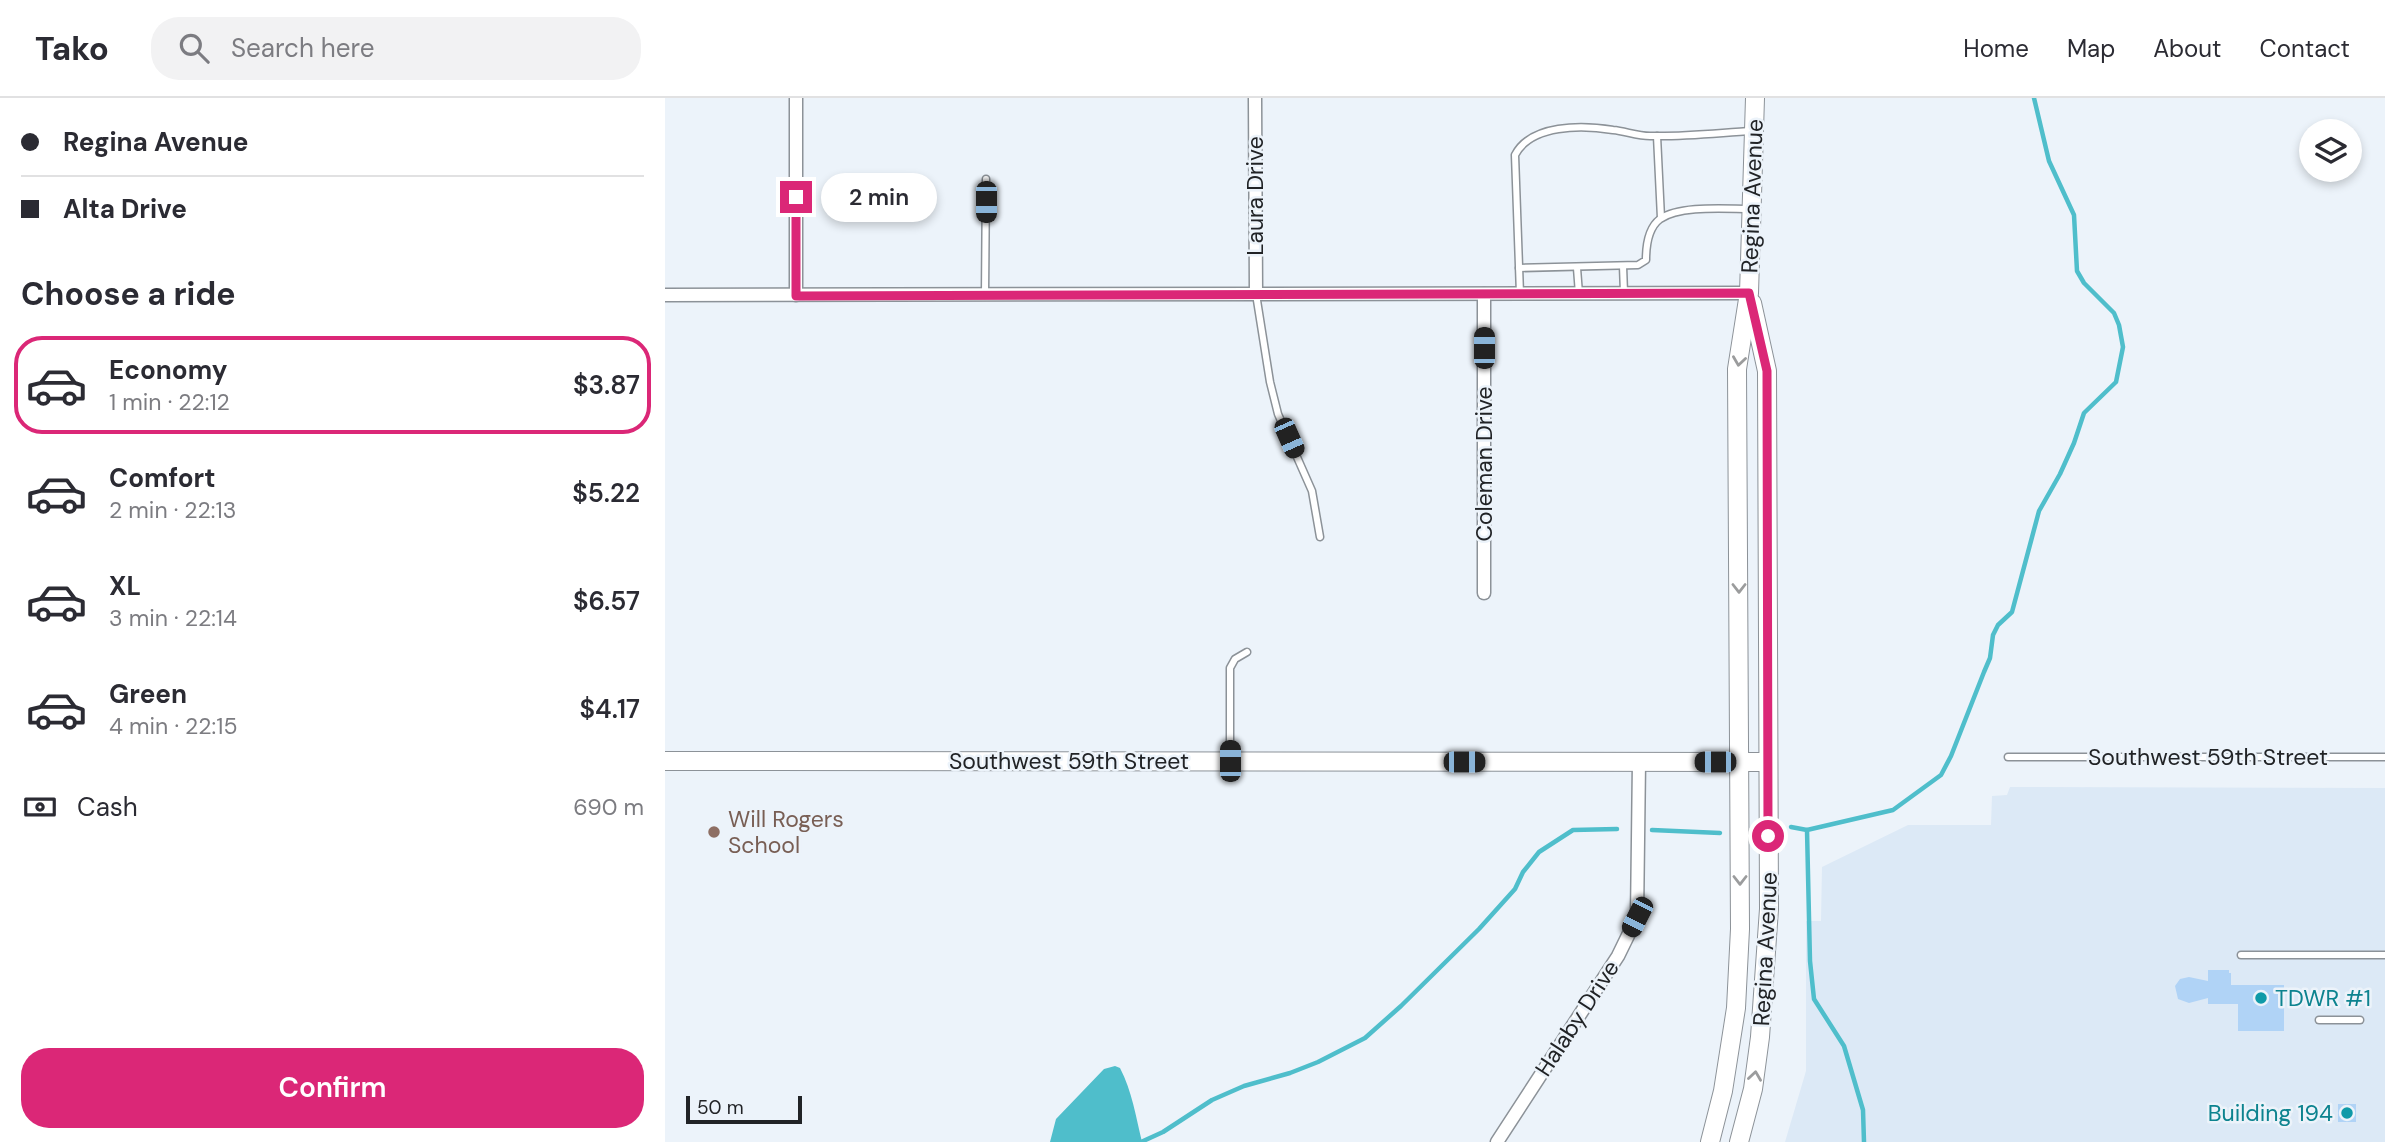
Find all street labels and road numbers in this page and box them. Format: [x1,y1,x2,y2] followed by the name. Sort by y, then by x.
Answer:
[1734,118,1770,274] street label: Regina Avenue
[1240,136,1270,256] street label: Laura Drive
[1469,386,1499,542] street label: Coleman Drive
[2088,742,2328,772] street label: Southwest 59th Street
[949,746,1189,776] street label: Southwest 59th Street
[1746,871,1784,1027] street label: Regina Avenue
[1528,954,1626,1082] street label: Halaby Drive

